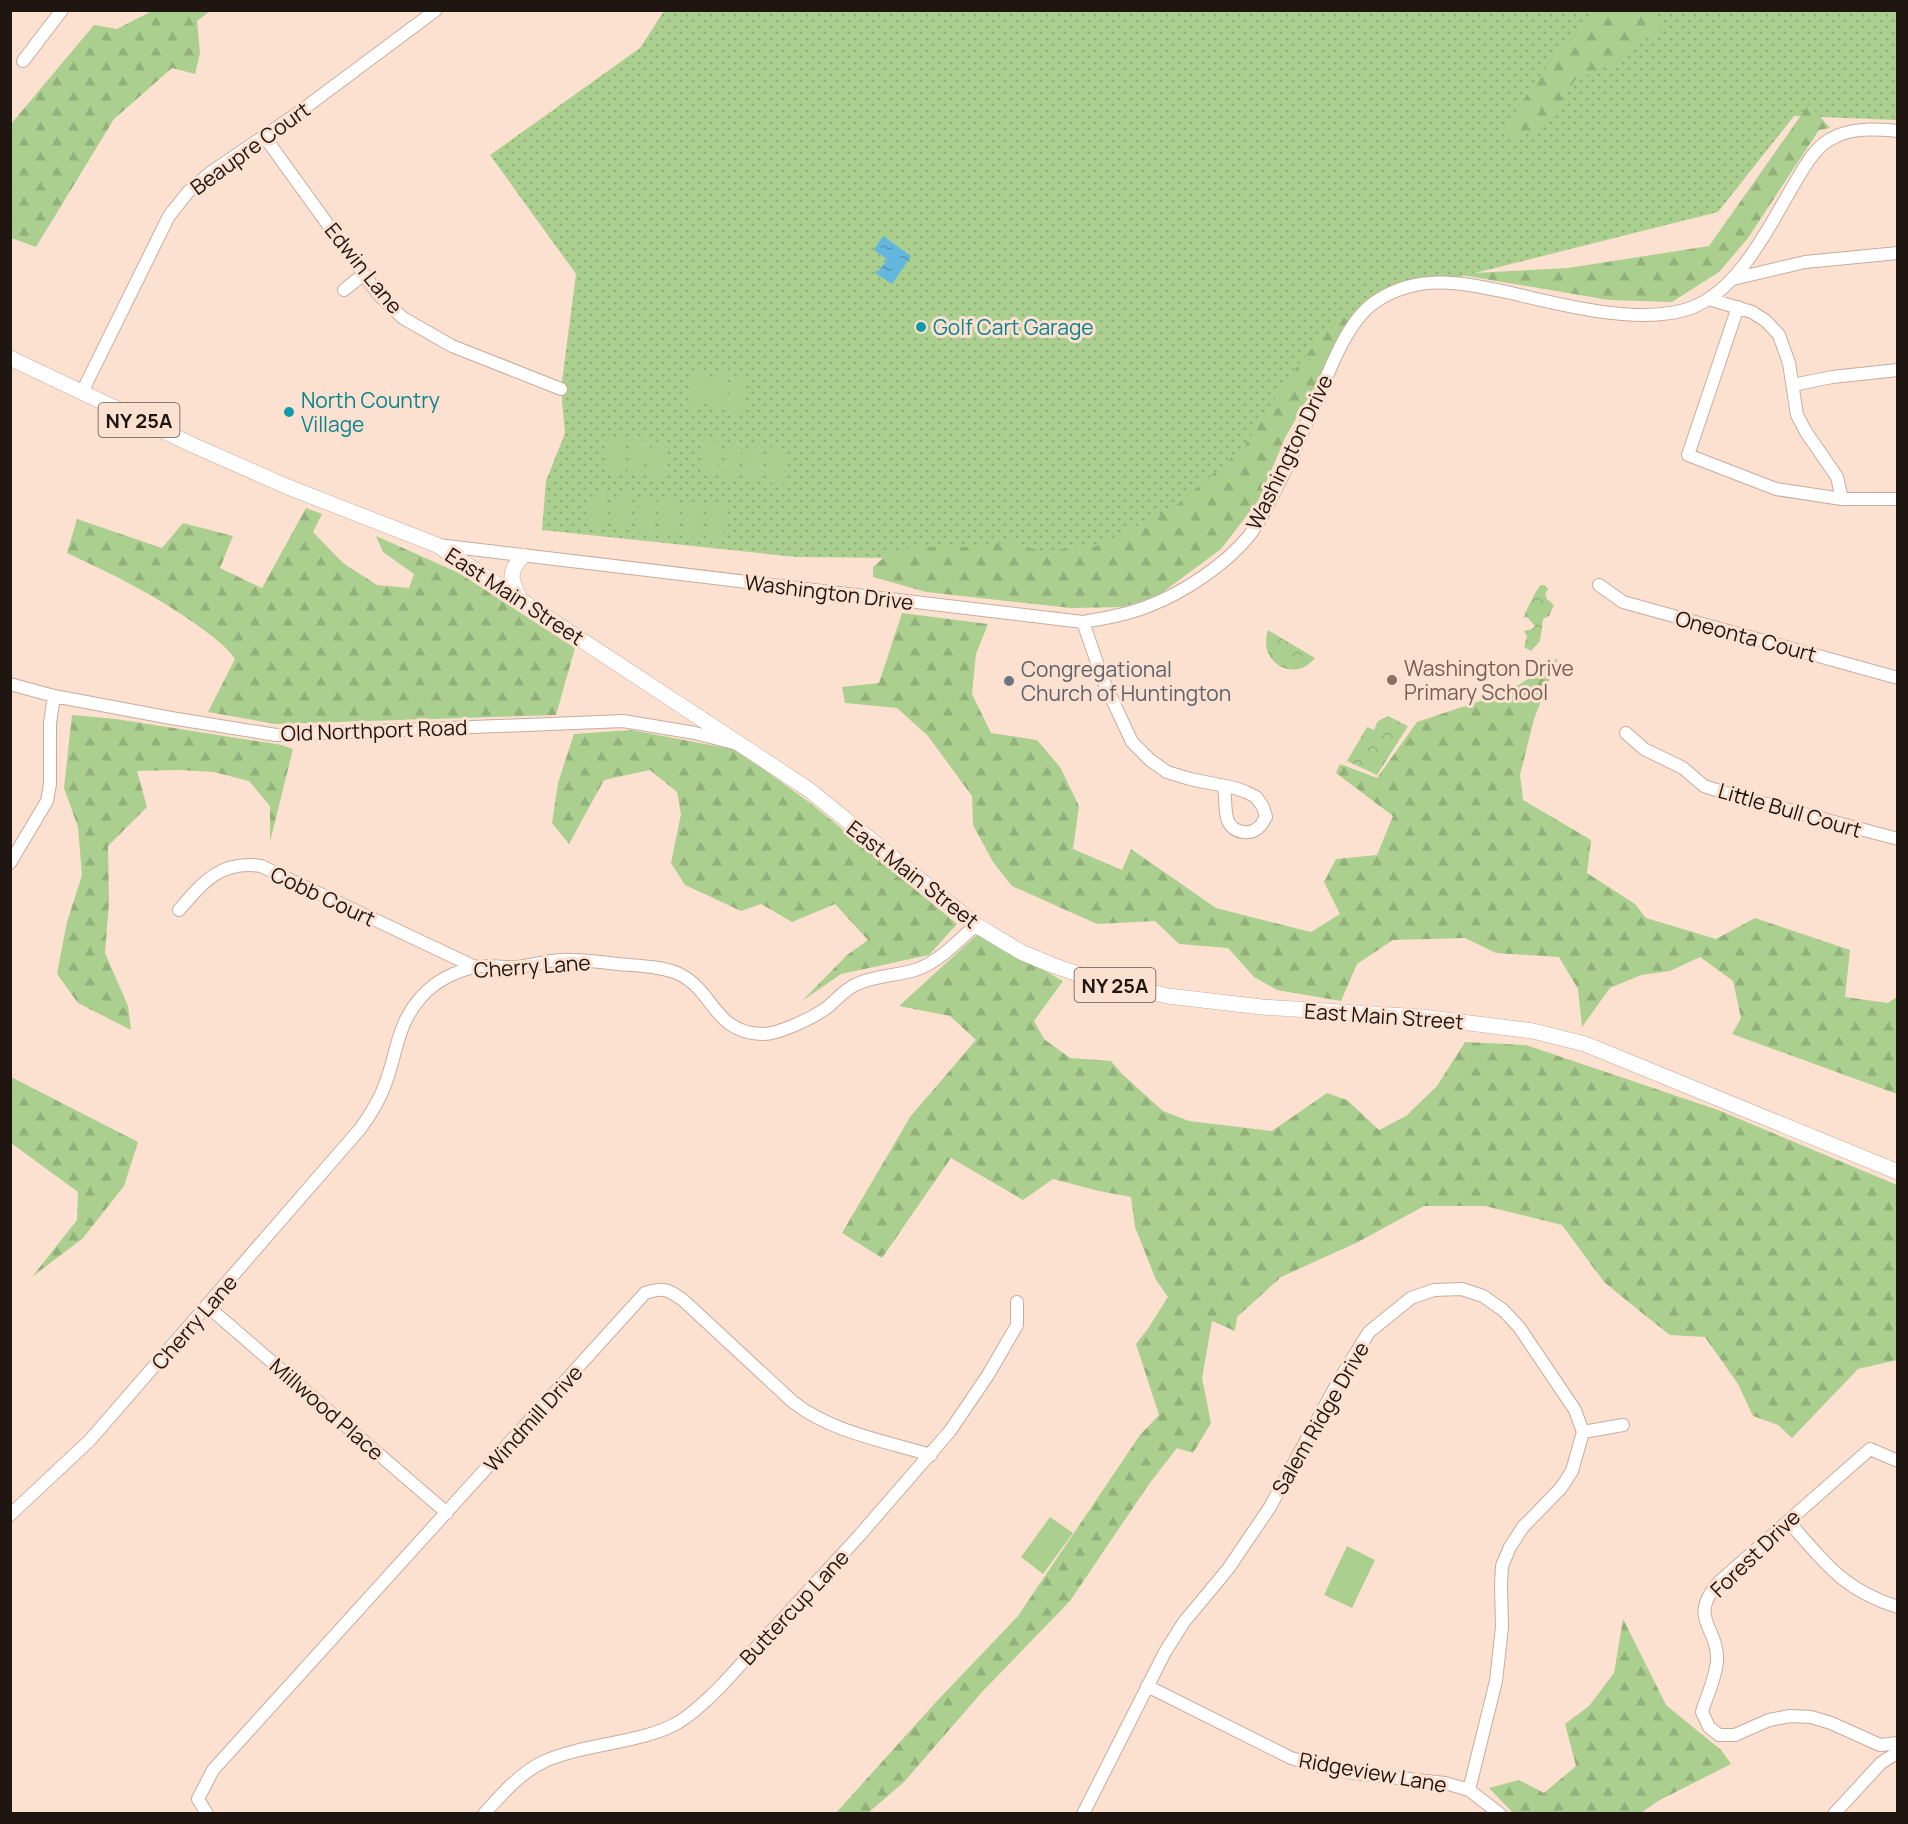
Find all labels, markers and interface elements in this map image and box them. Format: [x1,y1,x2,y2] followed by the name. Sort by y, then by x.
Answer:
[185,95,315,201] street label: Beaupre Court
[319,217,409,319] street label: Edwin Lane
[933,313,1094,341] place label: Golf Cart Garage
[914,320,928,334] marker: Golf Cart Garage
[1239,370,1339,534] street label: Washington Drive
[301,386,440,438] place label: North Country Village
[98,403,180,437] road number: NY 25A
[282,405,296,419] marker: North Country Village
[440,541,590,651] street label: East Main Street
[743,568,915,616] street label: Washington Drive
[1672,604,1820,668] street label: Oneonta Court
[1404,654,1574,706] place label: Washington Drive Primary School
[1021,655,1231,707] place label: Congregational Church of Huntington
[1385,673,1399,687] marker: Washington Drive Primary School
[1002,674,1016,688] marker: Congregational Church of Huntington
[280,713,468,747] street label: Old Northport Road
[1715,776,1865,844] street label: Little Bull Court
[841,814,985,934] street label: East Main Street
[266,860,380,932] street label: Cobb Court
[473,948,591,984] street label: Cherry Lane
[1074,968,1156,1002] road number: NY 25A
[1303,996,1465,1036] street label: East Main Street
[145,1269,243,1375] street label: Cherry Lane
[1265,1336,1375,1500] street label: Salem Ridge Drive
[264,1352,390,1466] street label: Millwood Place
[477,1359,589,1477] street label: Windmill Drive
[1704,1503,1806,1603] street label: Forest Drive
[733,1543,855,1671] street label: Buttercup Lane
[1297,1745,1449,1799] street label: Ridgeview Lane

